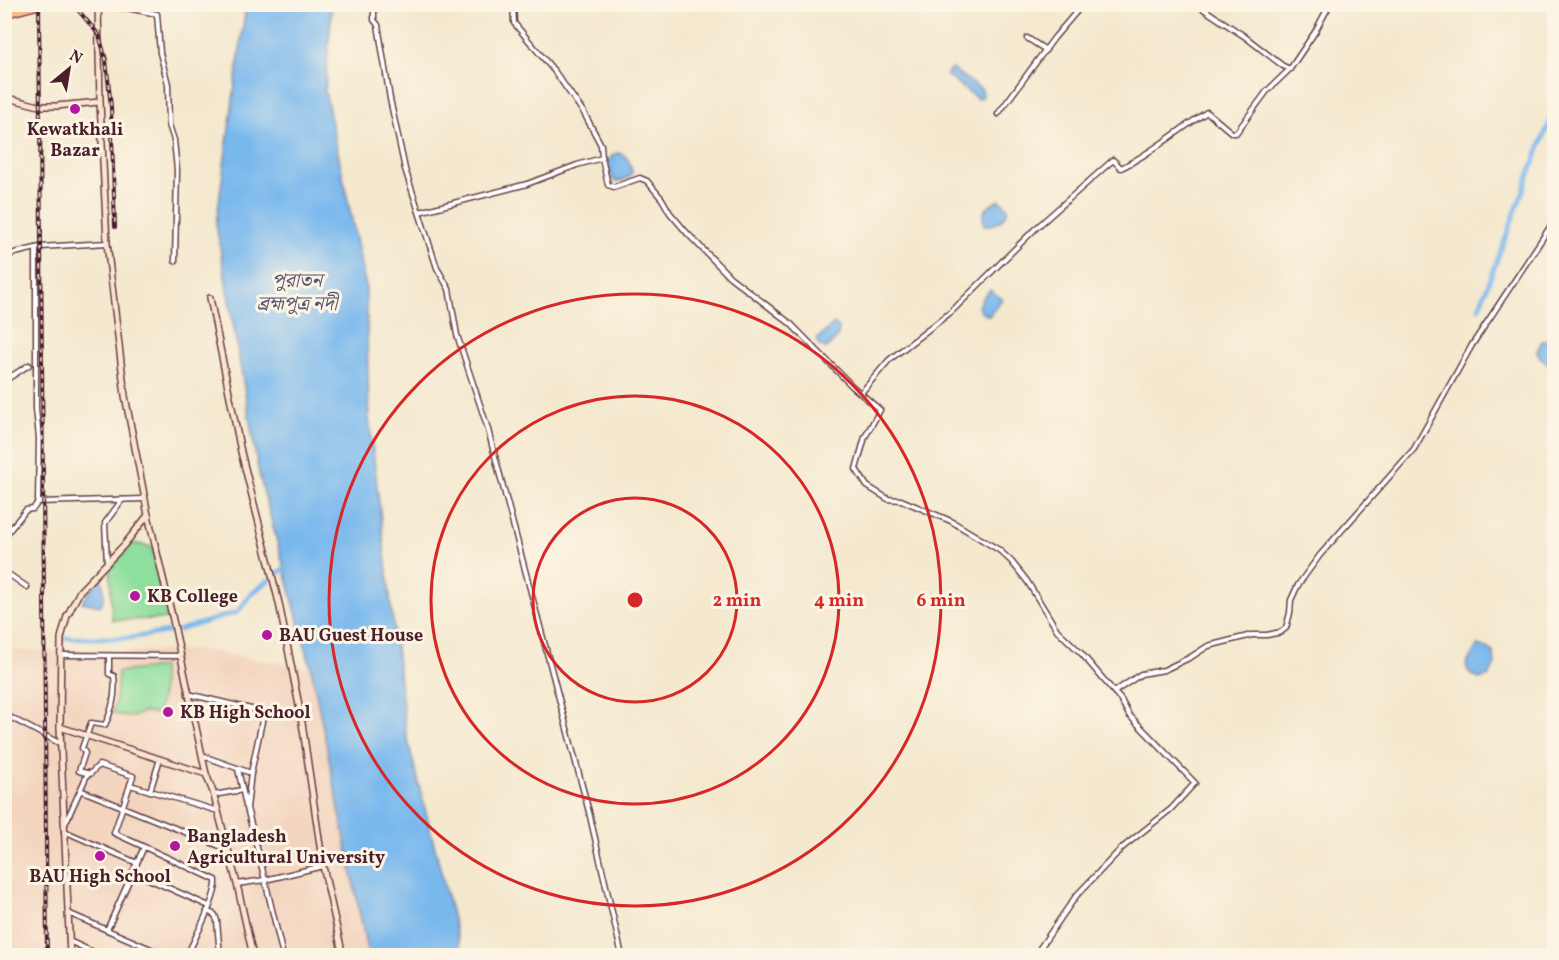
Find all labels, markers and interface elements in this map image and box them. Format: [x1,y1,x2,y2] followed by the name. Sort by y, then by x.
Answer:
[39,39,99,99] north arrow
[65,45,86,70] text: N
[68,102,82,116] marker: Kewatkhali Bazar
[27,118,123,164] place label: Kewatkhali Bazar
[257,268,339,319] water label: পুরাতন ব্রহ্মপুত্র নদী
[147,585,238,610] place label: KB College
[128,589,142,603] marker: KB College
[713,589,761,614] text: 2 min
[814,589,864,614] text: 4 min
[916,589,966,614] text: 6 min
[625,590,645,610] centre of rings
[279,624,423,649] place label: BAU Guest House
[260,628,274,642] marker: BAU Guest House
[180,701,311,726] place label: KB High School
[161,705,175,719] marker: KB High School
[187,825,385,871] place label: Bangladesh Agricultural University
[168,839,182,853] marker: Bangladesh Agricultural University
[93,849,107,863] marker: BAU High School
[29,865,171,890] place label: BAU High School

